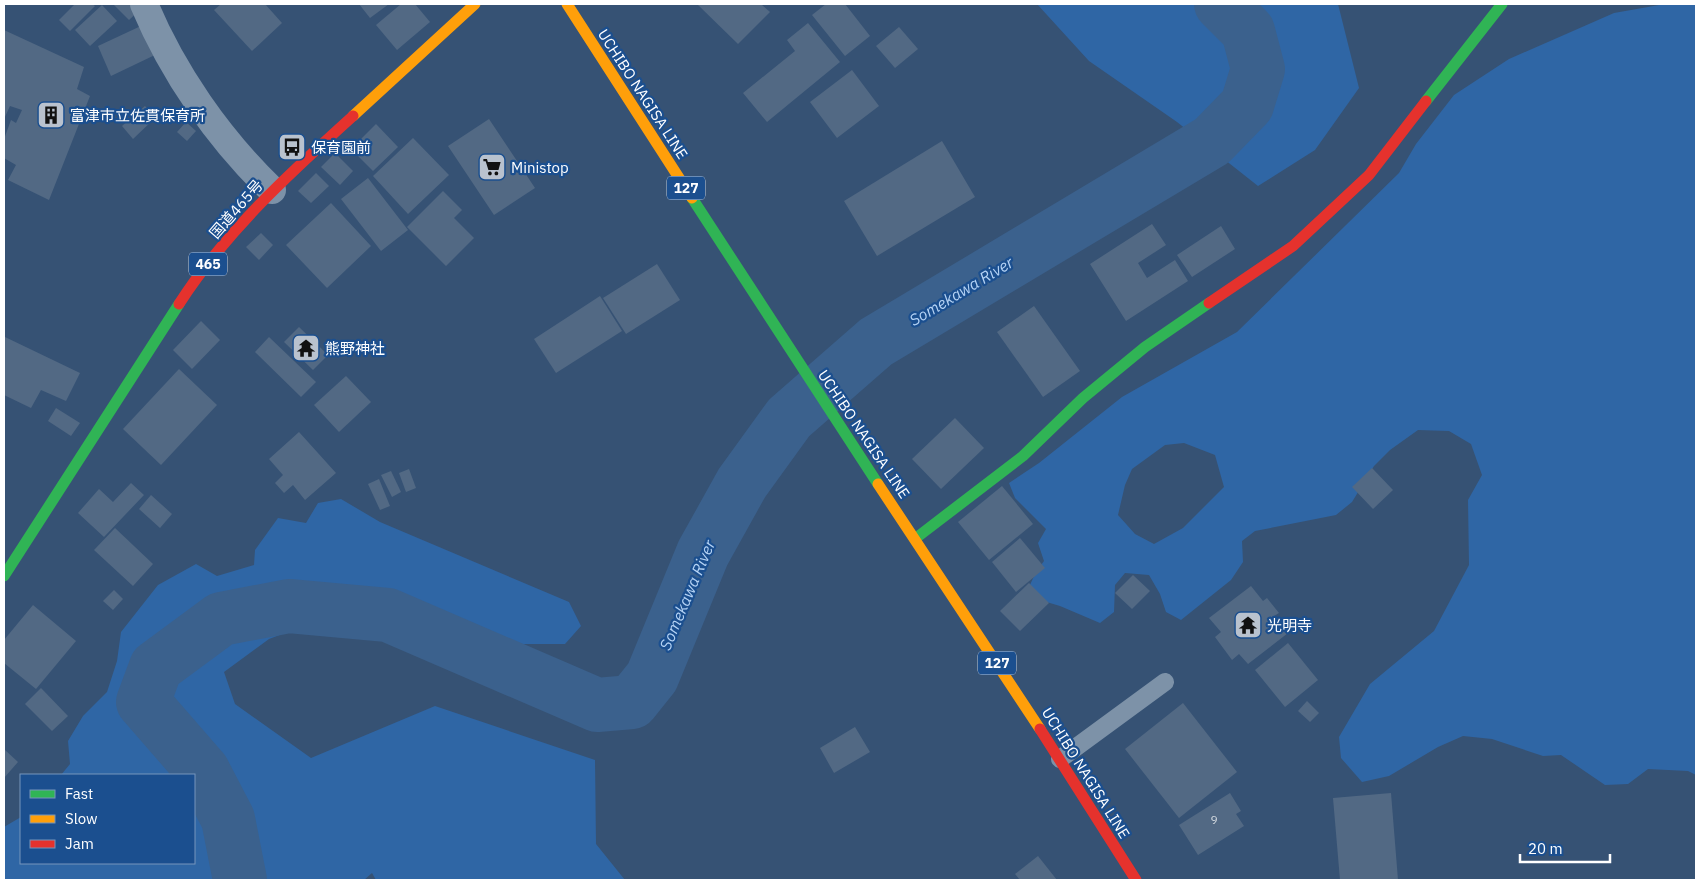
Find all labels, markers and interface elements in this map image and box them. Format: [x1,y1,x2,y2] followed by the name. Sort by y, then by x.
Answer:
[594,25,692,163] street label: UCHIBO NAGISA LINE
[36,100,66,130] building icon: 富津市立佐貫保育所
[70,106,205,125] place label: 富津市立佐貫保育所
[277,132,307,162] bus stop icon: 保育園前
[311,138,371,157] place label: 保育園前
[477,152,507,182] supermarket icon: Ministop
[511,158,569,177] place label: Ministop
[205,176,267,242] street label: 国道465号
[667,177,705,200] road number: 127
[189,252,227,276] road number: 465
[905,252,1018,330] water label: Somekawa River
[291,333,321,363] temple icon: 熊野神社
[325,339,385,358] place label: 熊野神社
[814,366,914,502] street label: UCHIBO NAGISA LINE
[655,536,720,653] water label: Somekawa River
[1233,610,1263,640] temple icon: 光明寺
[1267,616,1312,635] place label: 光明寺
[978,651,1016,674] road number: 127
[1038,704,1134,842] street label: UCHIBO NAGISA LINE
[20,774,195,864] legend
[65,784,93,803] text: Fast
[65,809,98,828] text: Slow
[1210,812,1218,827] house number: 9
[1520,832,1610,864] scale bar
[65,834,94,853] text: Jam
[1528,839,1563,858] text: 20 m

